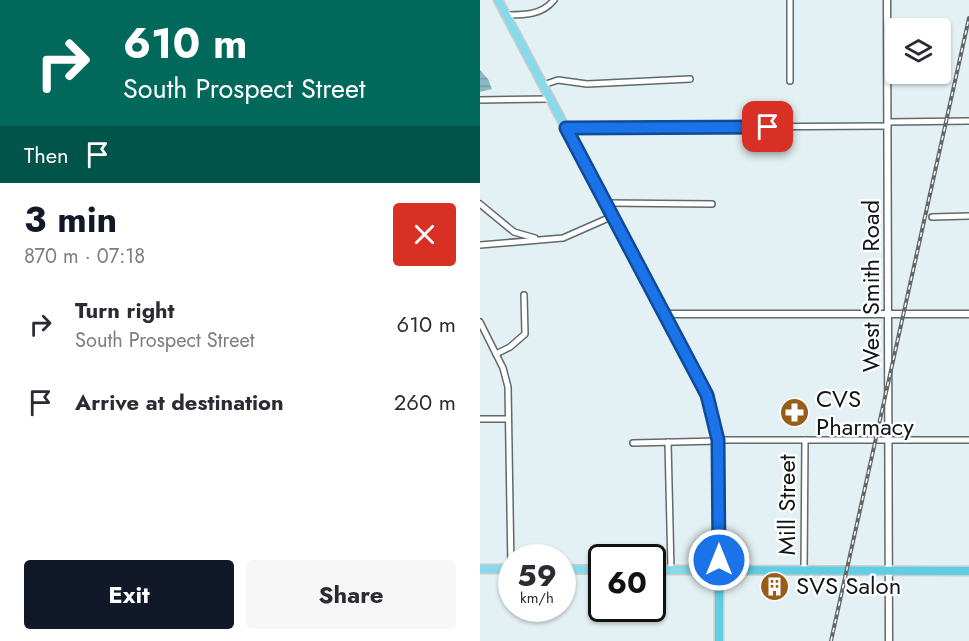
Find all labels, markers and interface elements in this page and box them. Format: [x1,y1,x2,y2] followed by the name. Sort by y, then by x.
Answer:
[123,13,247,74] text: 610 m
[885,18,951,84] map controls
[885,18,951,84] button: layers
[24,24,102,102] icon: right
[123,69,365,108] text: South Prospect Street
[742,101,793,152] pin
[751,110,784,143] icon: arrive
[81,138,114,171] icon: arrive
[24,139,69,171] text: Then
[24,193,117,245] text: 3 min
[853,200,888,372] street label: West Smith Road
[393,203,456,266] button: close
[24,242,145,271] text: 870 m · 07:18
[75,294,175,326] text: Turn right
[24,308,57,341] icon: right
[396,308,456,340] text: 610 m
[75,326,255,355] text: South Prospect Street
[816,381,914,444] place label: CVS Pharmacy
[24,386,57,419] icon: arrive
[75,386,284,418] text: Arrive at destination
[394,386,456,418] text: 260 m
[779,397,811,429] pharmacy icon: CVS Pharmacy
[769,454,804,556] street label: Mill Street
[687,528,751,592] position arrow
[588,544,666,622] speed limit sign: 60
[517,554,557,597] text: 59
[24,560,234,629] button: Exit
[246,560,456,629] button: Share
[796,568,901,603] place label: SVS Salon
[759,570,791,602] building icon: SVS Salon
[520,587,554,609] text: km/h

